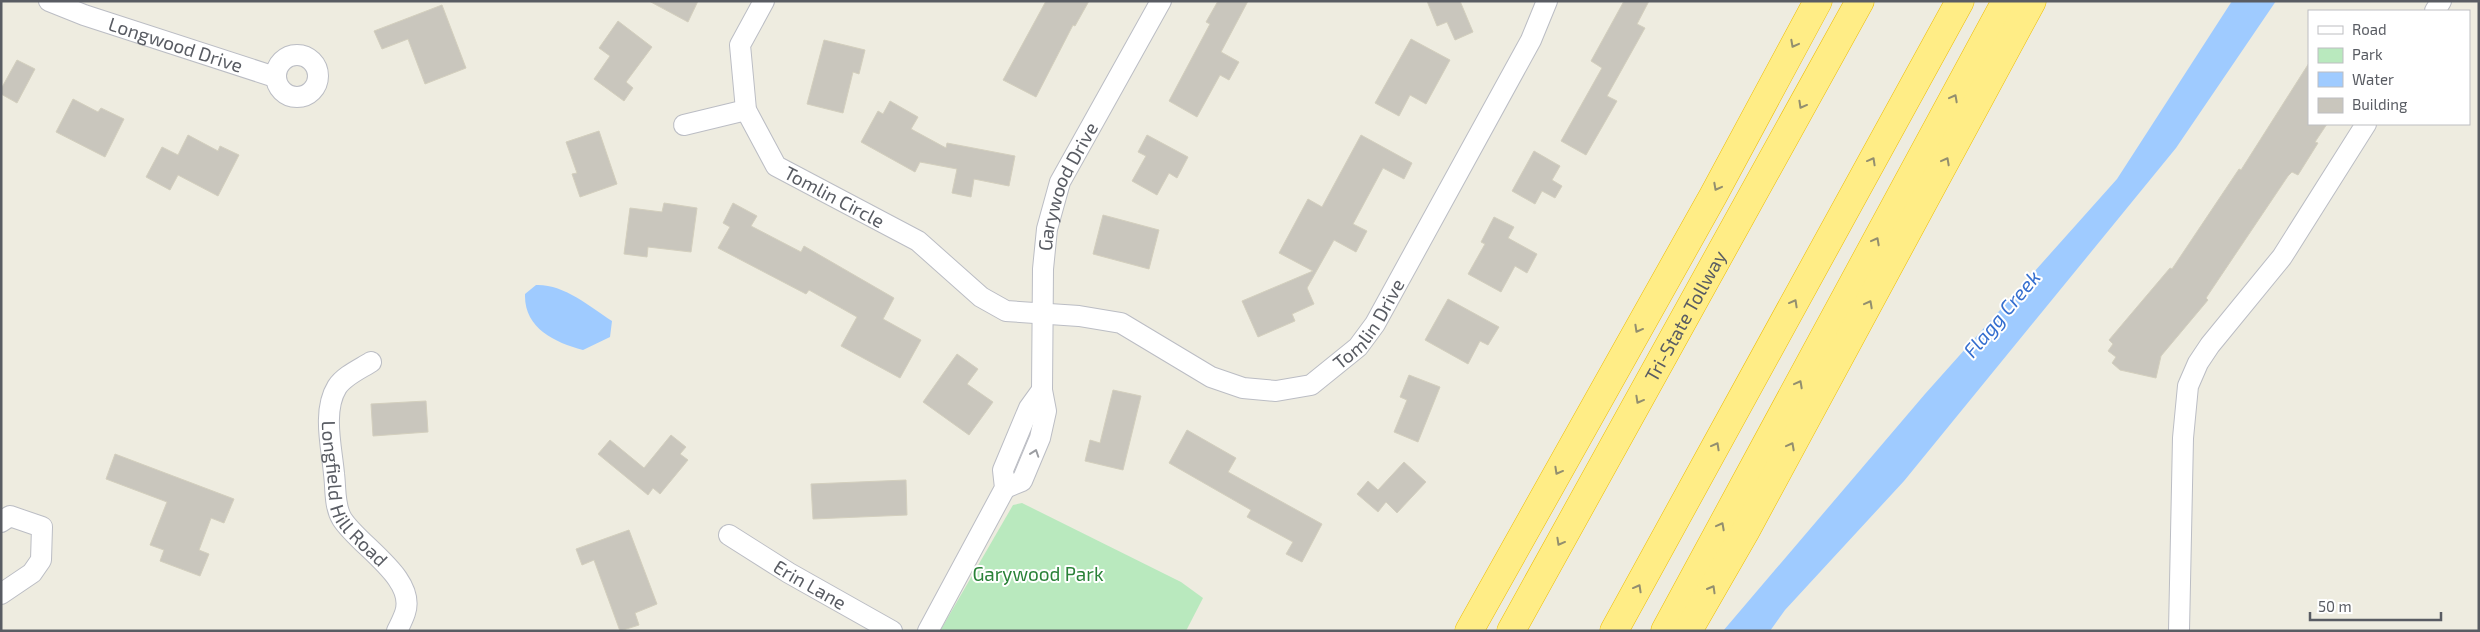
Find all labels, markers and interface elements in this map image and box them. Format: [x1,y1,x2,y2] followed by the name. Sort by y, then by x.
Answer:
[2308,10,2470,125] legend
[106,12,246,77] street label: Longwood Drive
[2352,20,2387,38] text: Road
[1791,39,1801,48] one-way arrow
[2352,45,2383,63] text: Park
[2352,70,2394,88] text: Water
[1947,94,1957,103] one-way arrow
[2352,95,2408,113] text: Building
[1799,100,1809,109] one-way arrow
[1033,118,1102,252] street label: Garywood Drive
[1866,157,1876,166] one-way arrow
[1940,157,1950,166] one-way arrow
[781,161,889,232] street label: Tomlin Circle
[1713,182,1723,191] one-way arrow
[1870,237,1880,246] one-way arrow
[1640,246,1731,385] street label: Tri-State Tollway
[1958,265,2045,362] water label: Flagg Creek
[1328,274,1409,374] street label: Tomlin Drive
[1788,299,1798,308] one-way arrow
[1862,300,1872,309] one-way arrow
[1634,324,1644,333] one-way arrow
[1793,380,1803,389] one-way arrow
[1635,395,1645,404] one-way arrow
[318,420,393,571] street label: Longfield Hill Road
[1709,442,1719,451] one-way arrow
[1785,443,1795,452] one-way arrow
[1029,450,1039,458] one-way arrow
[1555,465,1565,474] one-way arrow
[1715,523,1725,532] one-way arrow
[1556,537,1566,546] one-way arrow
[770,554,851,614] street label: Erin Lane
[972,562,1104,585] park label: Garywood Park
[1631,584,1641,593] one-way arrow
[1706,585,1716,594] one-way arrow
[2310,590,2441,622] scale bar
[2318,597,2352,615] text: 50 m

